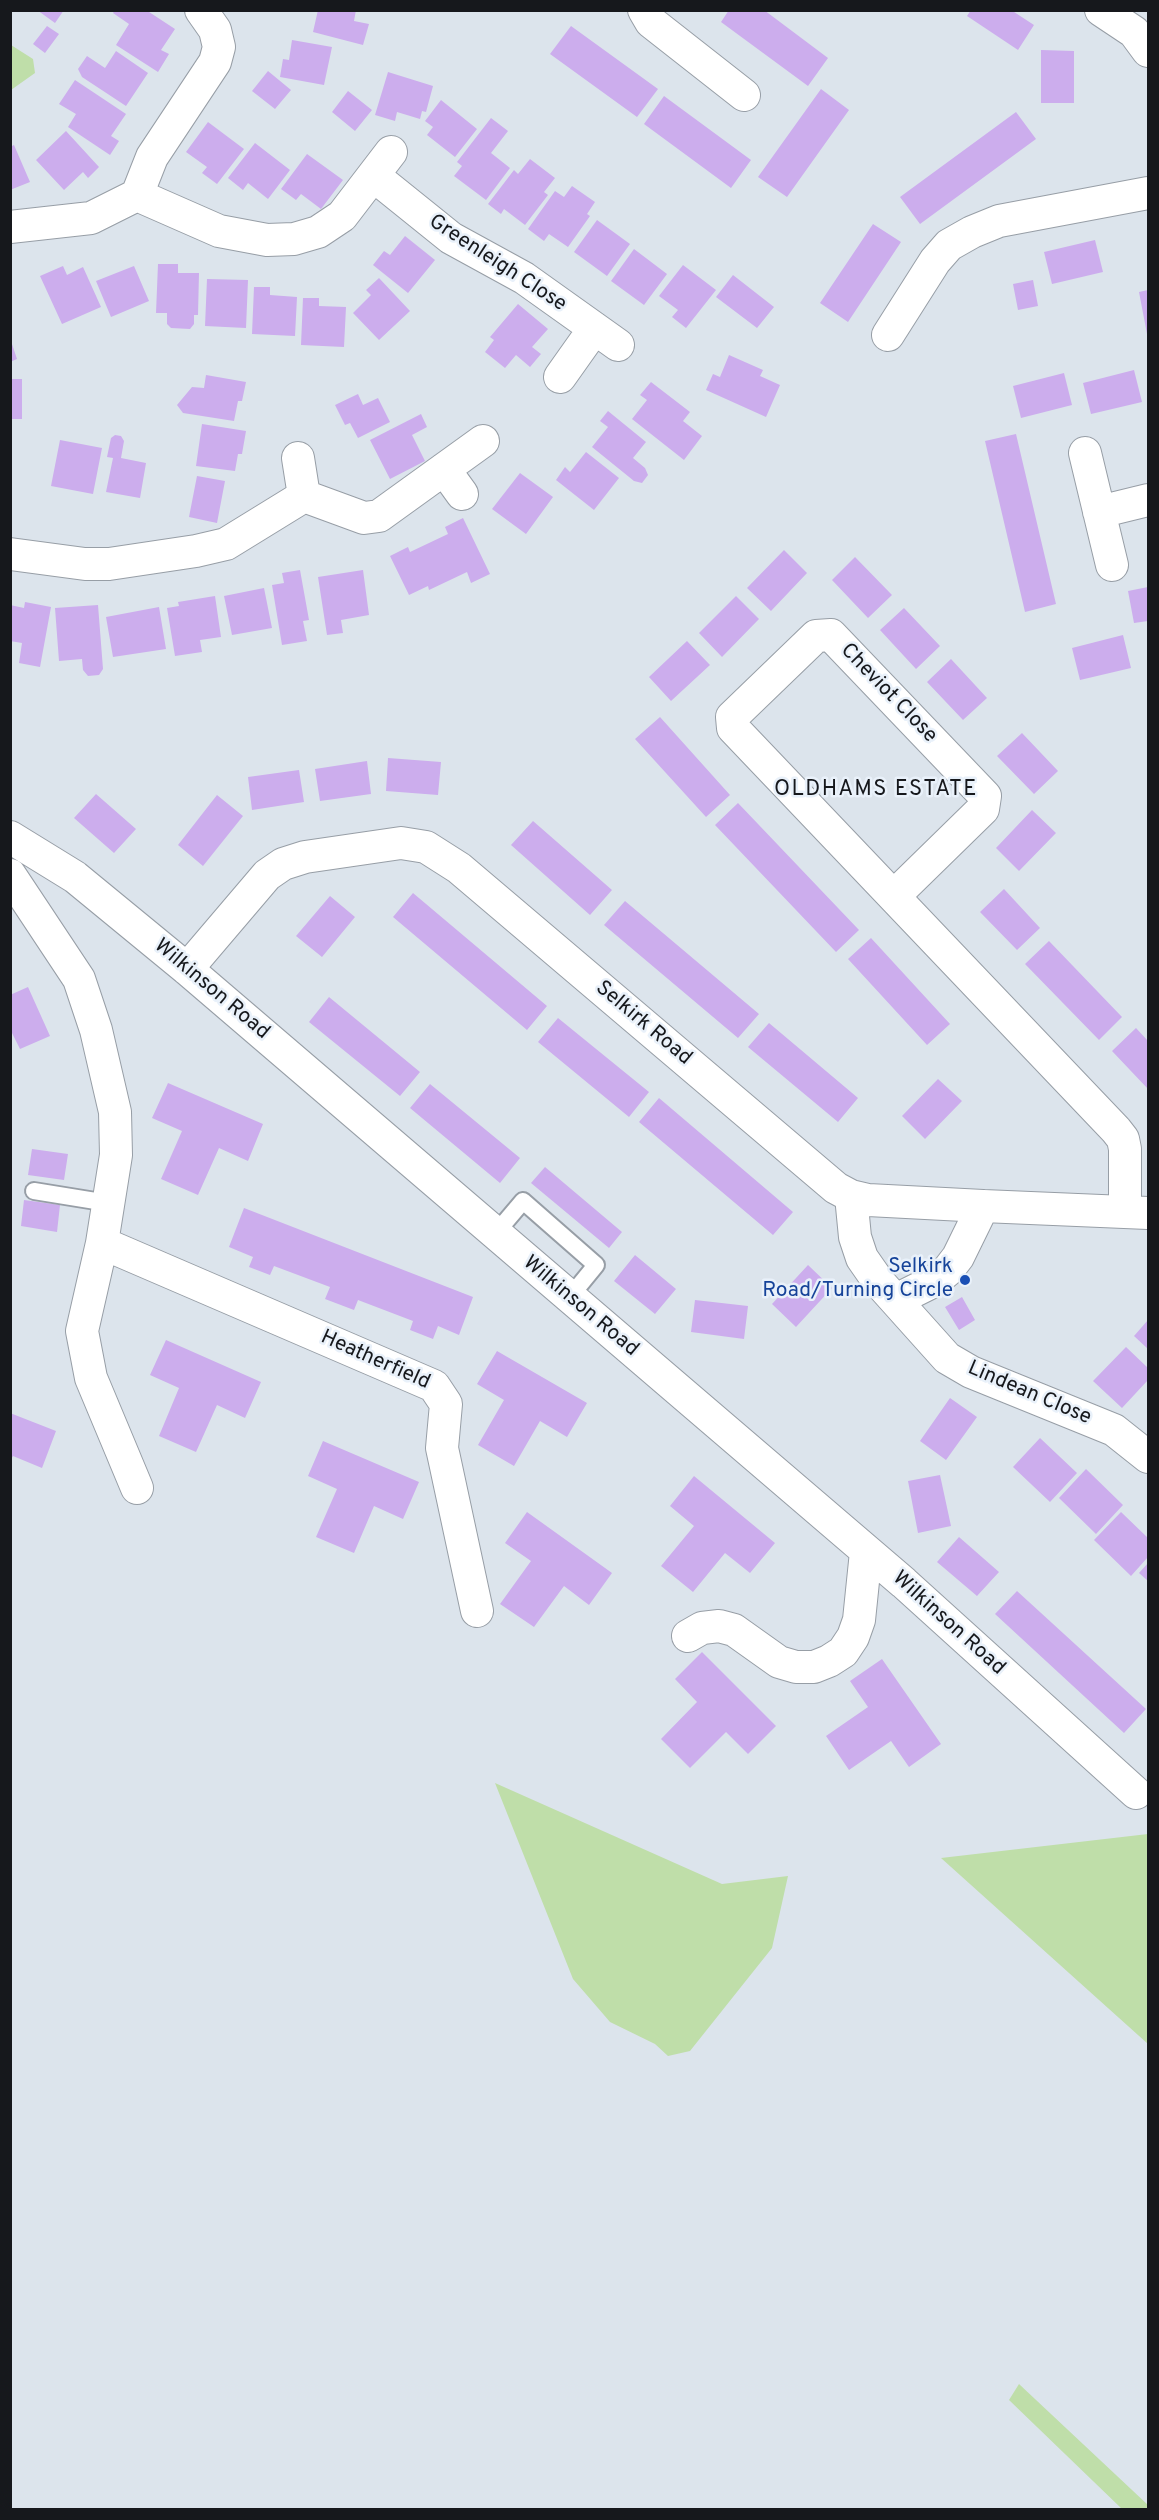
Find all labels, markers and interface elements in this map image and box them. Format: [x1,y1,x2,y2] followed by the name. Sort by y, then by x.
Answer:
[423,210,571,318] street label: Greenleigh Close
[834,639,942,749] street label: Cheviot Close
[774,778,978,804] district label: OLDHAMS ESTATE
[148,934,274,1046] street label: Wilkinson Road
[590,976,696,1072] street label: Selkirk Road
[517,1251,643,1363] street label: Wilkinson Road
[762,1255,953,1305] place label: Selkirk Road/Turning Circle
[958,1273,972,1287] marker: Selkirk Road/Turning Circle
[316,1326,434,1396] street label: Heatherfield
[963,1357,1095,1431] street label: Lindean Close
[886,1567,1010,1681] street label: Wilkinson Road

